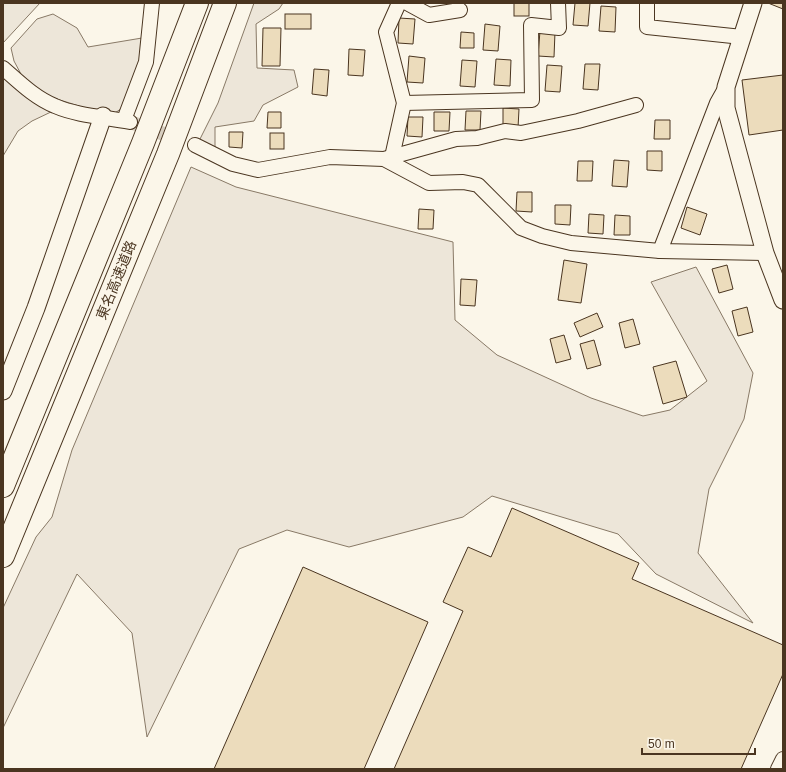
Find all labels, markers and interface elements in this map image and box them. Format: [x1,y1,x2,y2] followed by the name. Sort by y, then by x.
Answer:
[93,238,139,322] street label: 東名高速道路
[642,730,755,756] scale bar
[648,737,675,751] text: 50 m

